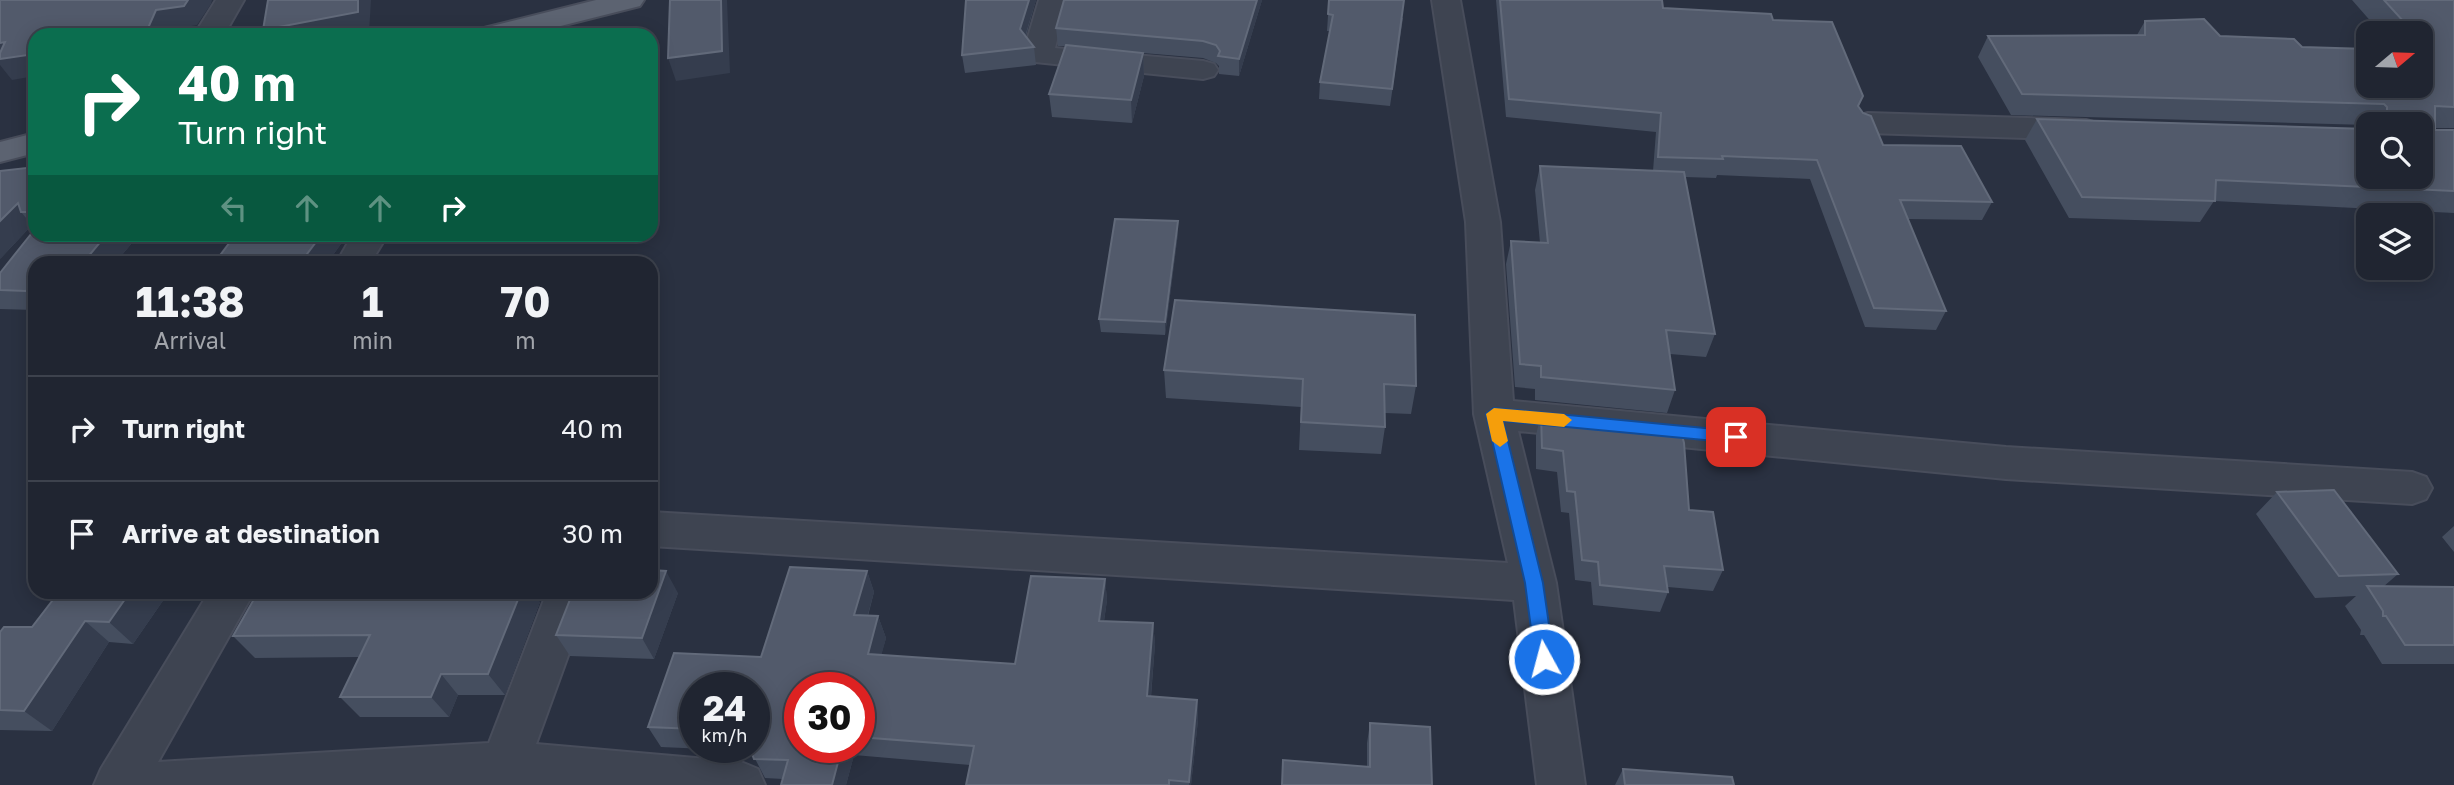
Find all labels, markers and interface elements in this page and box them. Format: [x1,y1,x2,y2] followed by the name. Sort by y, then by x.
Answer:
[2356,21,2432,98] north arrow
[2356,21,2433,280] map controls
[178,53,296,112] text: 40 m
[63,56,154,147] icon: right
[2356,112,2433,189] button: search
[178,113,327,151] text: Turn right
[215,189,253,227] icon: left
[288,189,326,227] icon: ahead
[361,189,399,227] icon: ahead
[434,189,472,227] icon: right
[2356,203,2433,280] button: layers
[135,276,245,326] text: 11:38
[362,276,383,326] text: 1
[500,276,550,326] text: 70
[154,326,226,354] text: Arrival
[352,326,393,354] text: min
[515,326,536,354] text: m
[1706,407,1766,467] pin
[63,410,101,448] icon: right
[122,413,245,444] text: Turn right
[562,413,623,444] text: 40 m
[1717,418,1755,456] icon: arrive
[63,515,101,553] icon: arrive
[122,518,380,549] text: Arrive at destination
[562,518,623,549] text: 30 m
[1507,622,1581,696] position arrow
[784,672,875,763] speed limit sign: 30
[703,687,746,729] text: 24
[702,724,747,746] text: km/h

